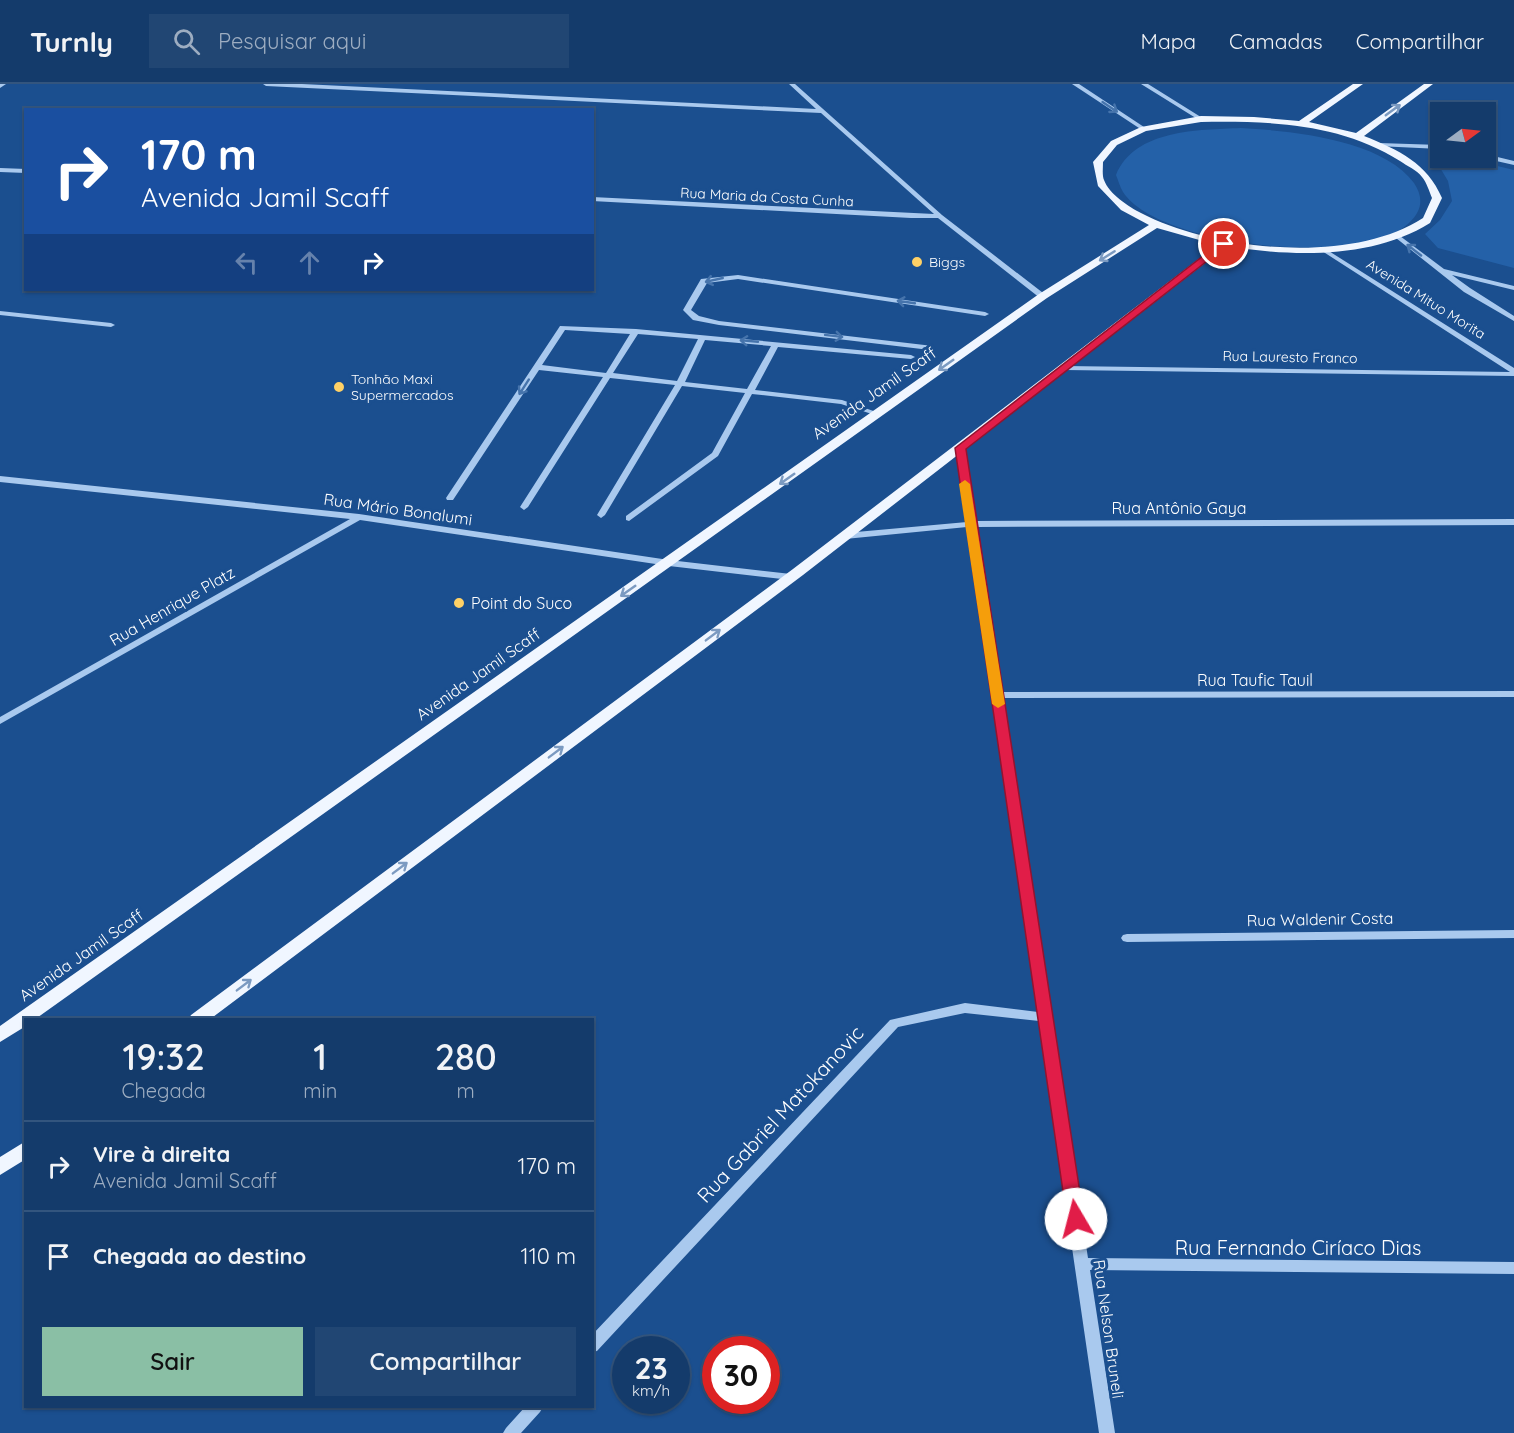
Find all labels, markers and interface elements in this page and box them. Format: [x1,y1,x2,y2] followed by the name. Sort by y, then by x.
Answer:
[149,14,569,68] search box
[30,24,113,59] text: Turnly
[170,25,203,58] icon: search
[218,27,366,55] text: Pesquisar aqui
[1141,28,1196,54] text: Mapa
[1229,28,1323,54] text: Camadas
[1356,28,1484,54] text: Compartilhar
[1101,100,1118,113] one-way arrow
[1430,102,1496,168] north arrow
[1430,102,1496,168] map controls
[1385,104,1401,117] one-way arrow
[141,128,257,181] text: 170 m
[42,132,120,210] icon: right
[141,180,389,214] text: Avenida Jamil Scaff
[680,183,854,211] street label: Rua Maria da Costa Cunha
[1198,218,1249,269] pin
[1207,227,1240,260] icon: arrive
[1407,244,1423,257] one-way arrow
[230,246,263,279] icon: left
[293,246,326,279] icon: ahead
[356,246,389,279] icon: right
[1099,250,1116,262] one-way arrow
[929,253,965,271] place label: Biggs
[910,255,924,269] marker: Biggs
[1363,255,1489,343] street label: Avenida Mituo Morita
[705,274,724,286] one-way arrow
[897,297,917,308] one-way arrow
[824,330,844,341] one-way arrow
[739,335,759,346] one-way arrow
[808,342,940,443] street label: Avenida Jamil Scaff
[1222,347,1358,367] street label: Rua Lauresto Franco
[939,359,955,372] one-way arrow
[351,370,454,404] place label: Tonhão Maxi Supermercados
[517,379,530,396] one-way arrow
[332,380,346,394] marker: Tonhão Maxi Supermercados
[780,472,796,485] one-way arrow
[322,489,474,529] street label: Rua Mário Bonalumi
[1112,498,1246,518] street label: Rua Antônio Gaya
[106,562,238,650] street label: Rua Henrique Platz
[621,585,637,598] one-way arrow
[471,593,572,613] place label: Point do Suco
[452,596,466,610] marker: Point do Suco
[412,623,544,724] street label: Avenida Jamil Scaff
[704,629,720,642] one-way arrow
[1197,670,1313,690] street label: Rua Taufic Tauil
[548,746,564,758] one-way arrow
[391,862,407,875] one-way arrow
[15,904,147,1005] street label: Avenida Jamil Scaff
[1246,908,1394,930] street label: Rua Waldenir Costa
[235,979,251,991] one-way arrow
[691,1020,869,1208] street label: Rua Gabriel Matokanovic
[122,1034,205,1079] text: 19:32
[313,1034,327,1079] text: 1
[435,1034,497,1079] text: 280
[121,1078,206,1103] text: Chegada
[303,1078,337,1103] text: min
[457,1078,475,1103] text: m
[93,1140,230,1168] text: Vire à direita
[42,1150,75,1183] icon: right
[517,1152,576,1180] text: 170 m
[93,1168,277,1193] text: Avenida Jamil Scaff
[1044,1187,1108,1251] position arrow
[1175,1235,1421,1260] street label: Rua Fernando Ciríaco Dias
[42,1240,75,1273] icon: arrive
[93,1242,306,1270] text: Chegada ao destino
[521,1242,576,1270] text: 110 m
[1089,1258,1129,1400] street label: Rua Nelson Bruneli
[42,1327,303,1396] button: Sair
[315,1327,576,1396] button: Compartilhar
[702,1336,780,1414] speed limit sign: 30
[634,1349,668,1387] text: 23
[632,1381,670,1400] text: km/h

